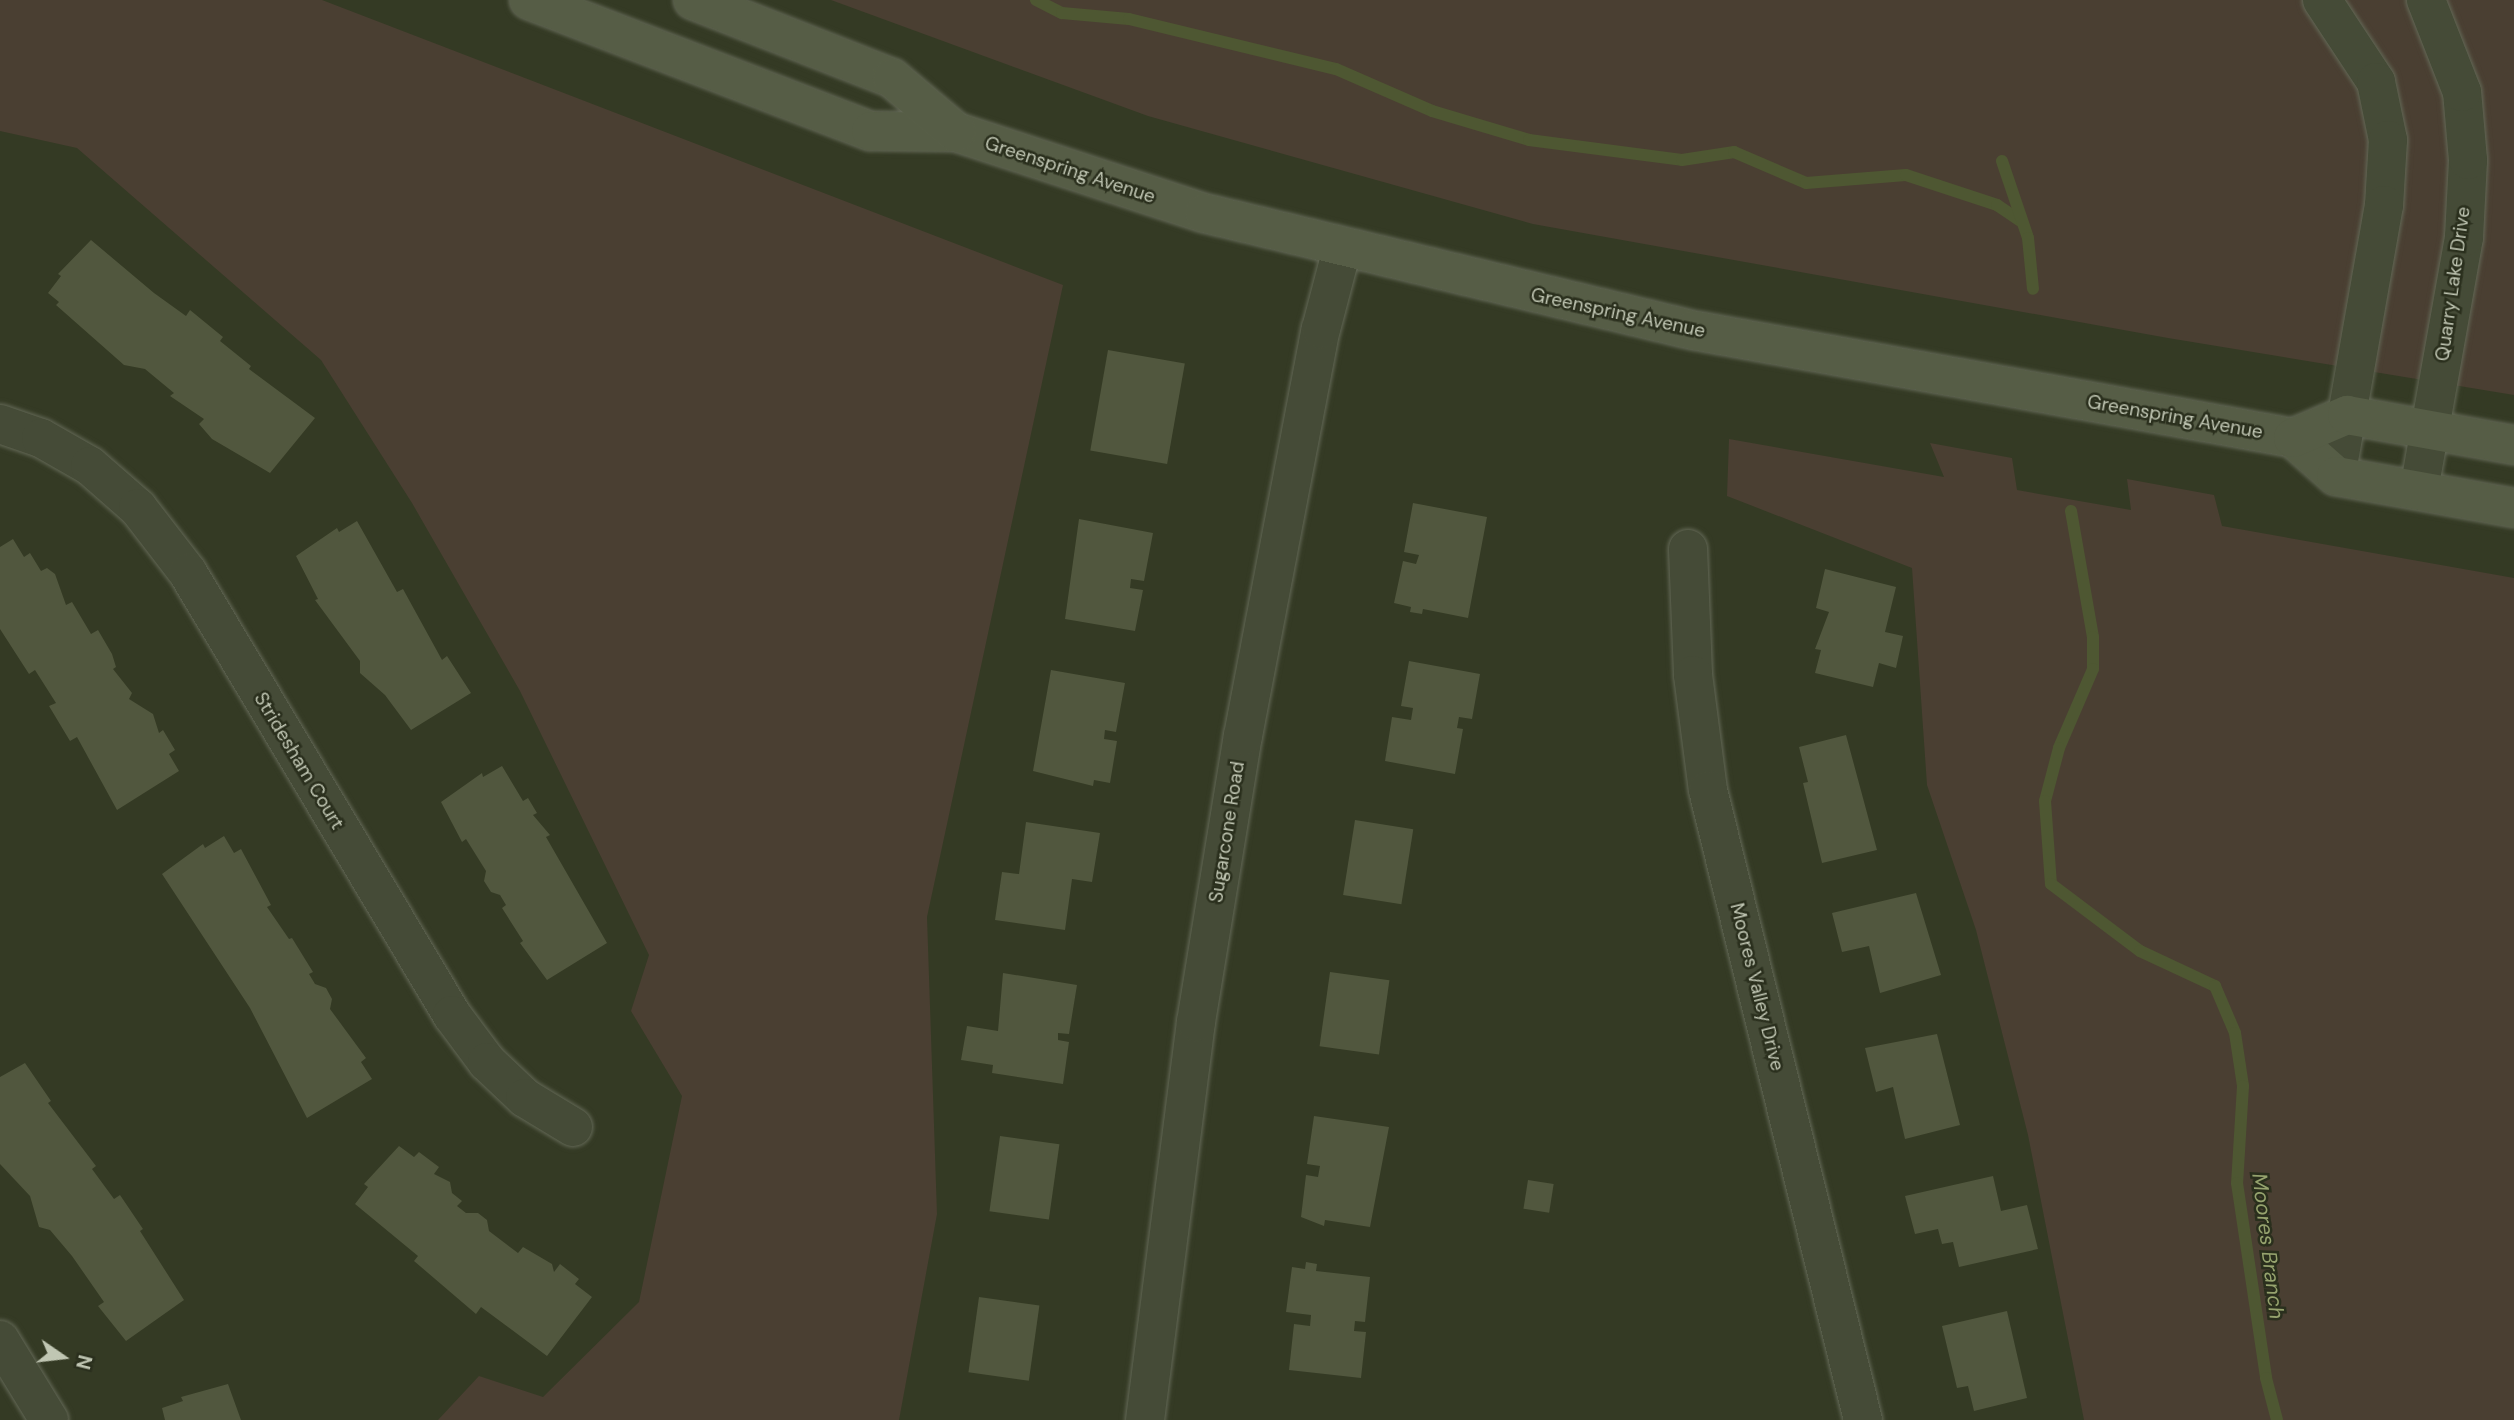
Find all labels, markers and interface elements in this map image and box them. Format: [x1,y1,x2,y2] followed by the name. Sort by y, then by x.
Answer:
[982,132,1158,208] street label: Greenspring Avenue
[2431,205,2475,363] street label: Quarry Lake Drive
[1529,283,1707,343] street label: Greenspring Avenue
[2086,390,2264,444] street label: Greenspring Avenue
[249,688,349,834] street label: Stridesham Court
[1205,760,1249,904] street label: Sugarcone Road
[1725,901,1789,1073] street label: Moores Valley Drive
[2247,1172,2289,1320] water label: Moores Branch
[28,1322,98,1392] north arrow
[70,1352,98,1372] text: N

